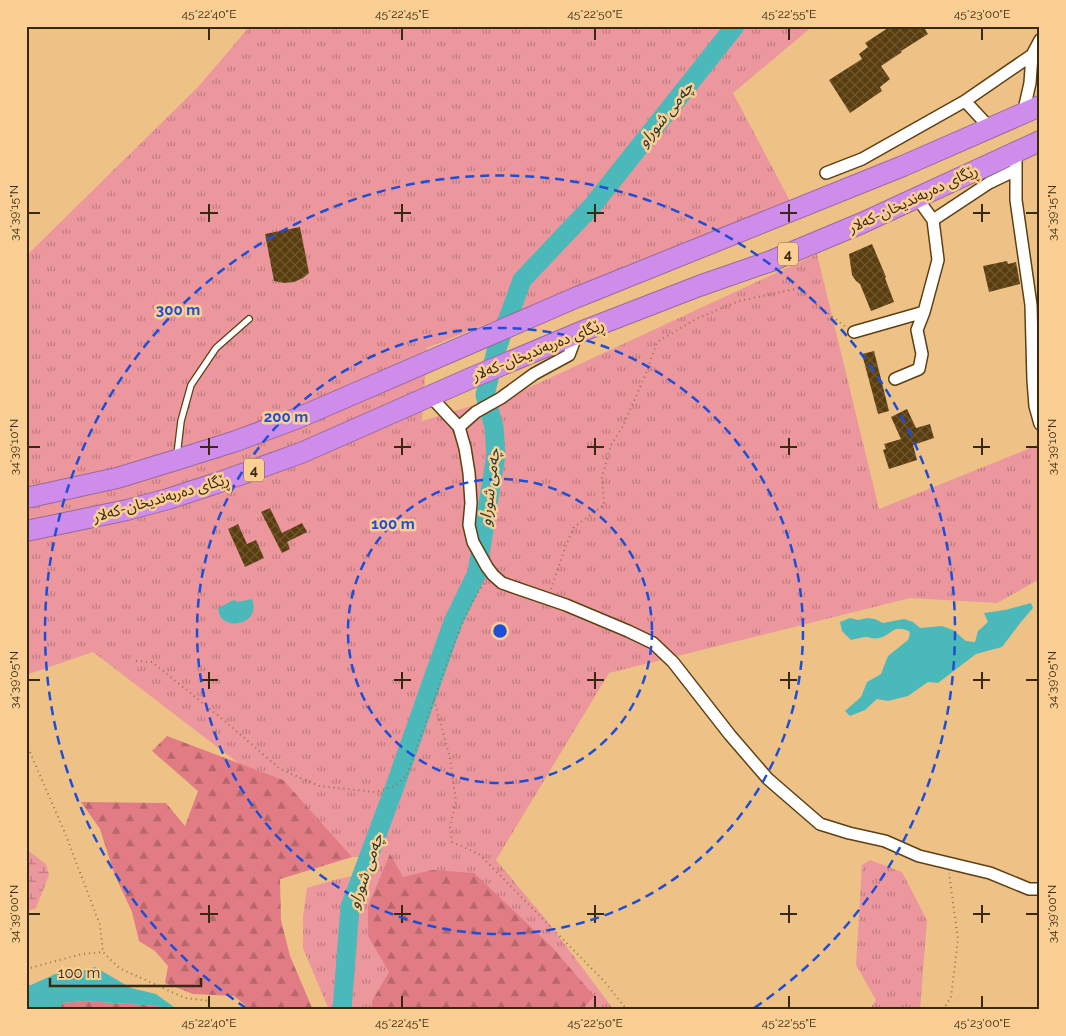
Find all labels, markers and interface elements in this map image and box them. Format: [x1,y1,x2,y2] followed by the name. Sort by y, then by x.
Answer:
[182,7,236,21] text: 45°22'40"E
[375,7,429,21] text: 45°22'45"E
[567,7,623,21] text: 45°22'50"E
[762,7,816,21] text: 45°22'55"E
[954,7,1010,21] text: 45°23'00"E
[633,78,698,151] water label: چەمی شوراو
[844,161,982,240] street label: ڕێگای دەربەندیخان-کەلار
[7,185,21,241] text: 34°39'15"N
[1045,185,1059,241] text: 34°39'15"N
[778,242,798,266] road number: 4
[156,301,200,319] text: 300 m
[468,315,608,388] street label: ڕێگای دەربەندیخان-کەلار
[264,408,308,426] text: 200 m
[7,419,21,475] text: 34°39'10"N
[1045,419,1059,475] text: 34°39'10"N
[475,447,505,527] water label: چەمی شوراو
[244,458,264,482] road number: 4
[90,470,232,529] street label: ڕێگای دەربەندیخان-کەلار
[371,515,415,533] text: 100 m
[491,622,509,640] centre of rings
[7,651,21,709] text: 34°39'05"N
[1045,651,1059,709] text: 34°39'05"N
[344,831,388,911] water label: چەمی شوراو
[7,885,21,943] text: 34°39'00"N
[1045,885,1059,943] text: 34°39'00"N
[50,956,201,988] scale bar
[58,964,100,982] text: 100 m
[182,1016,236,1030] text: 45°22'40"E
[375,1016,429,1030] text: 45°22'45"E
[567,1016,623,1030] text: 45°22'50"E
[762,1016,816,1030] text: 45°22'55"E
[954,1016,1010,1030] text: 45°23'00"E

